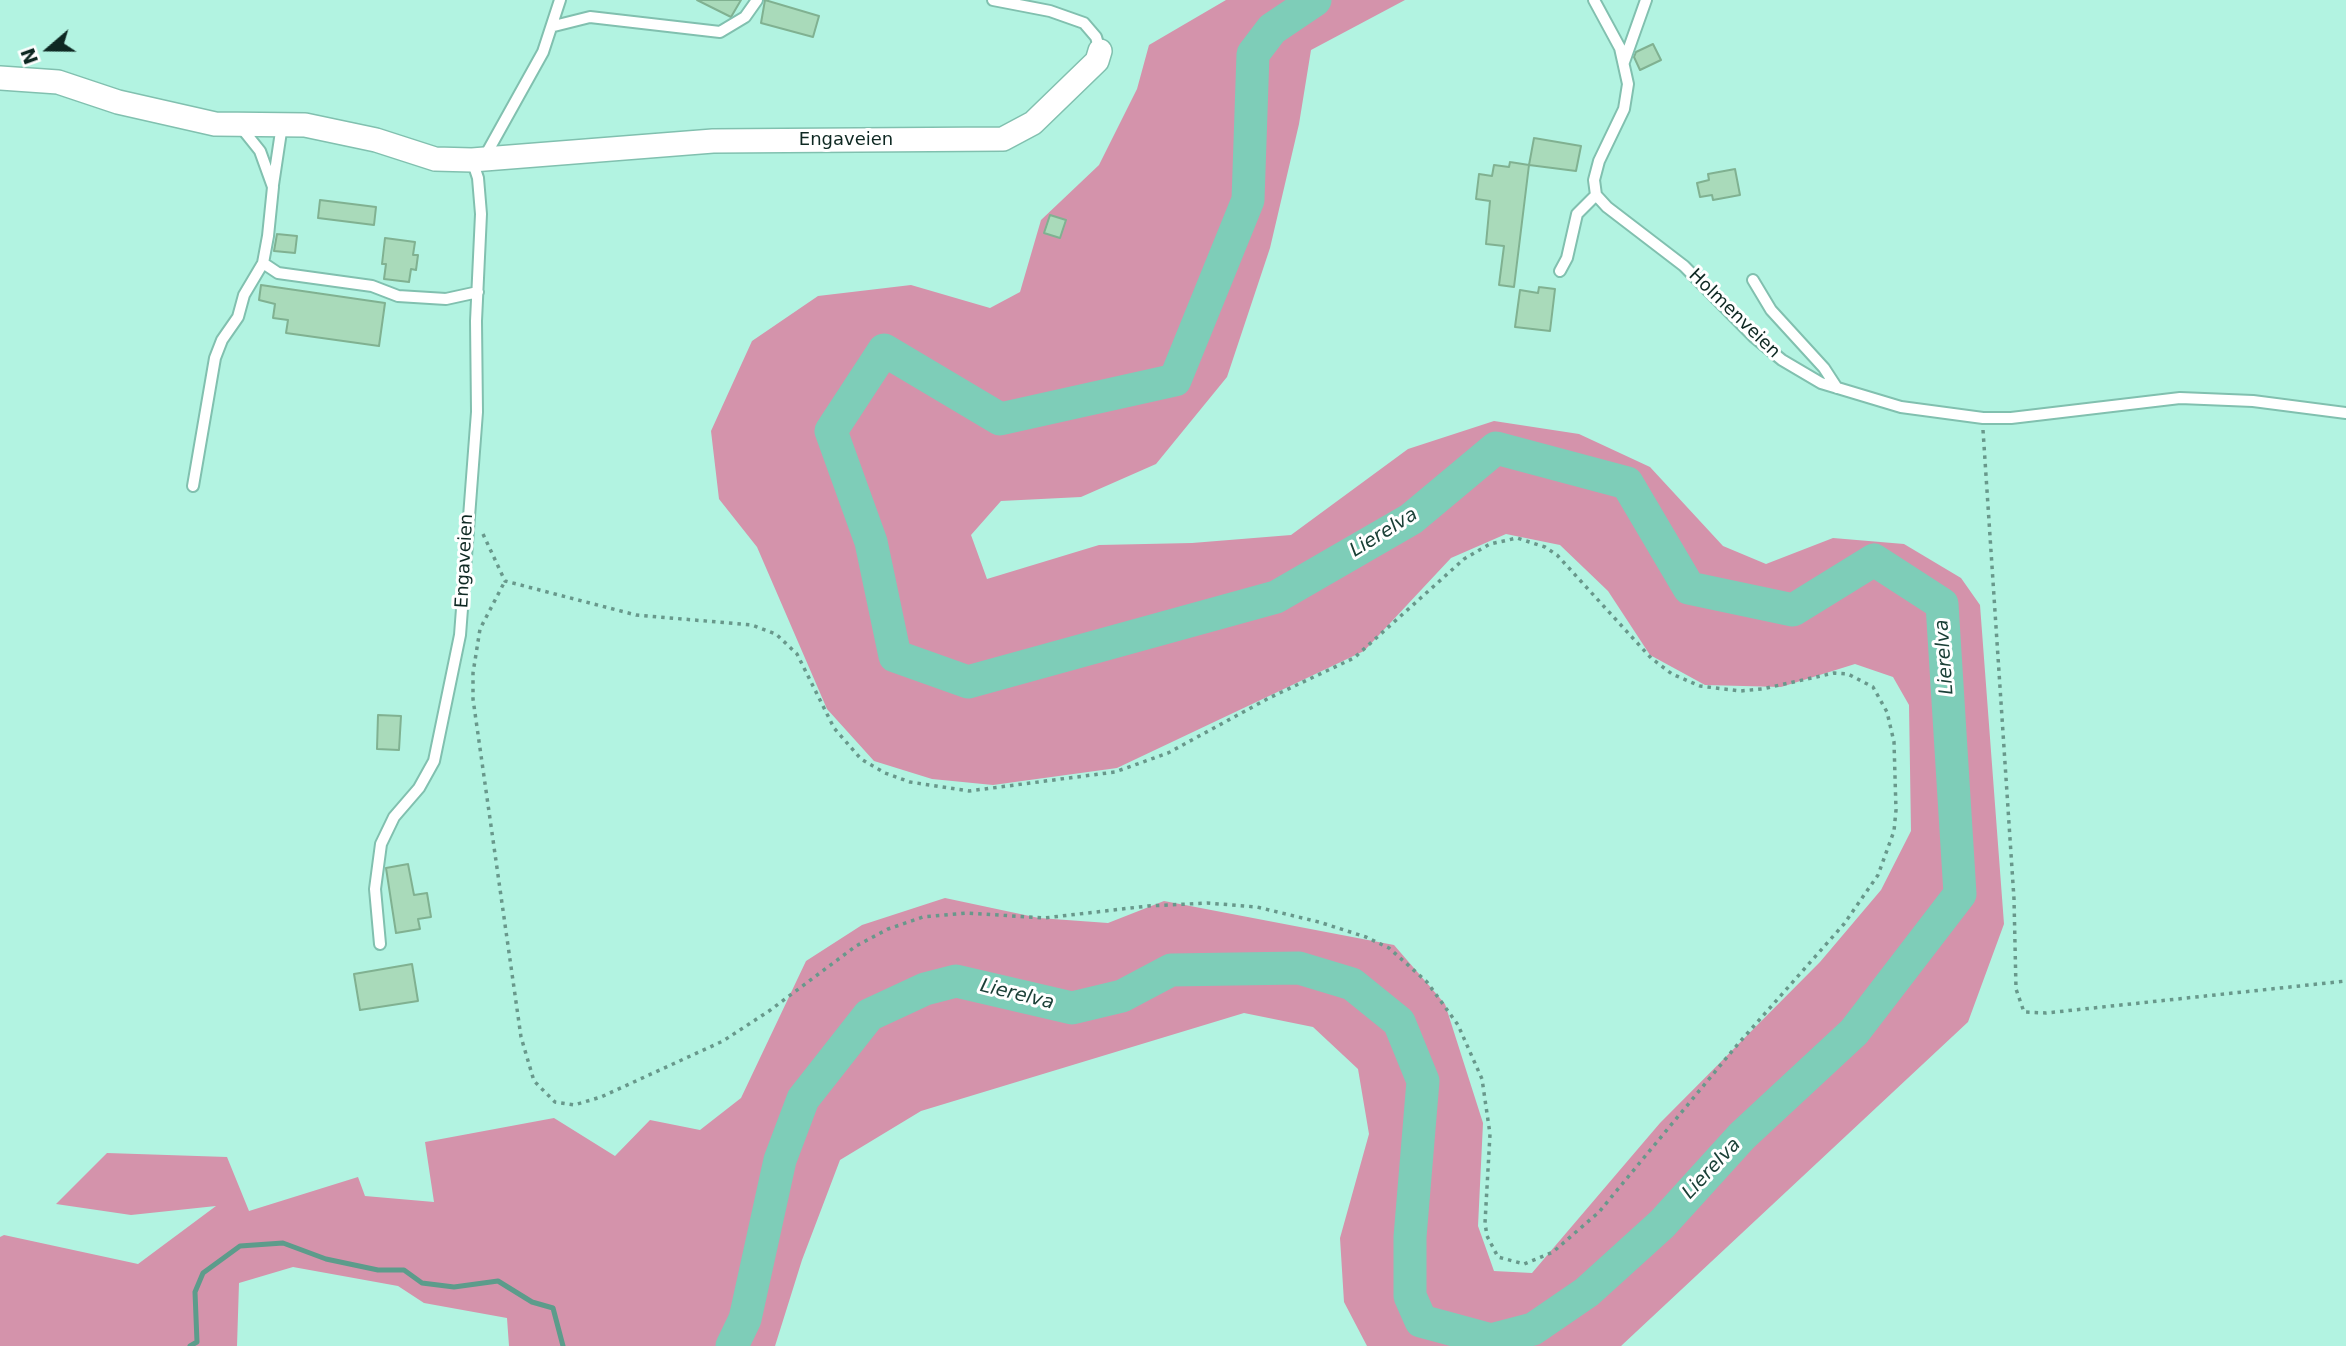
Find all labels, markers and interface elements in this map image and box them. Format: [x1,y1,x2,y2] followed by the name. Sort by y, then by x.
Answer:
[14,14,84,84] north arrow
[16,45,42,67] text: N
[799,129,893,151] street label: Engaveien
[1684,265,1784,363] street label: Holmenveien
[1346,503,1422,563] water label: Lierelva
[452,513,478,609] street label: Engaveien
[1931,619,1959,695] water label: Lierelva
[978,975,1056,1015] water label: Lierelva
[1678,1134,1746,1204] water label: Lierelva

